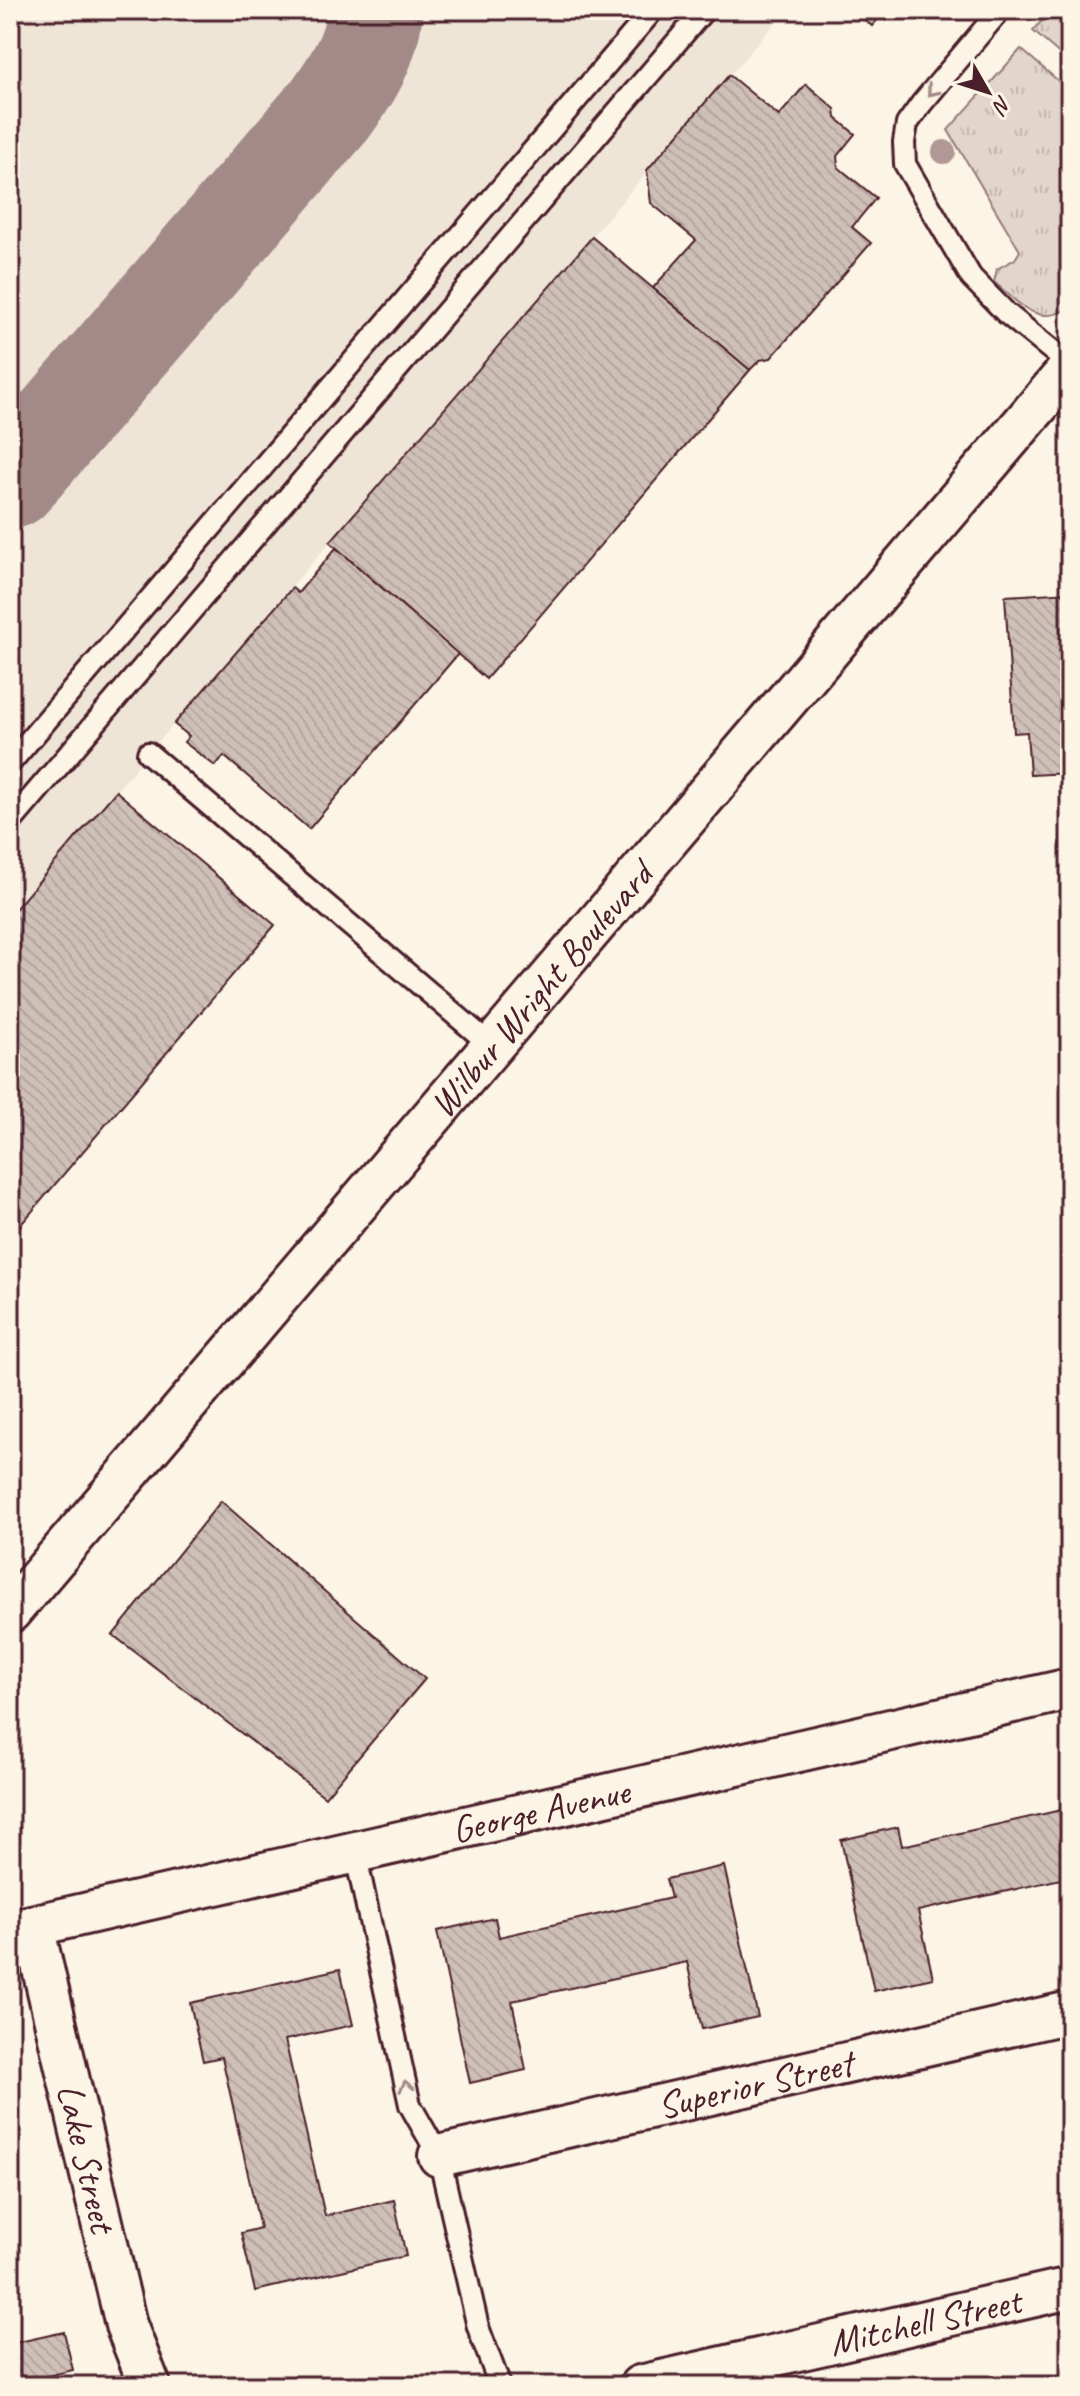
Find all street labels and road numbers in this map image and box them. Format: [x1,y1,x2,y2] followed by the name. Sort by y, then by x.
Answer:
[419,848,667,1127] street label: Wilbur Wright Boulevard
[447,1767,636,1853] street label: George Avenue
[653,2038,862,2129] street label: Superior Street
[47,2079,127,2240] street label: Lake Street
[825,2276,1028,2366] street label: Mitchell Street

